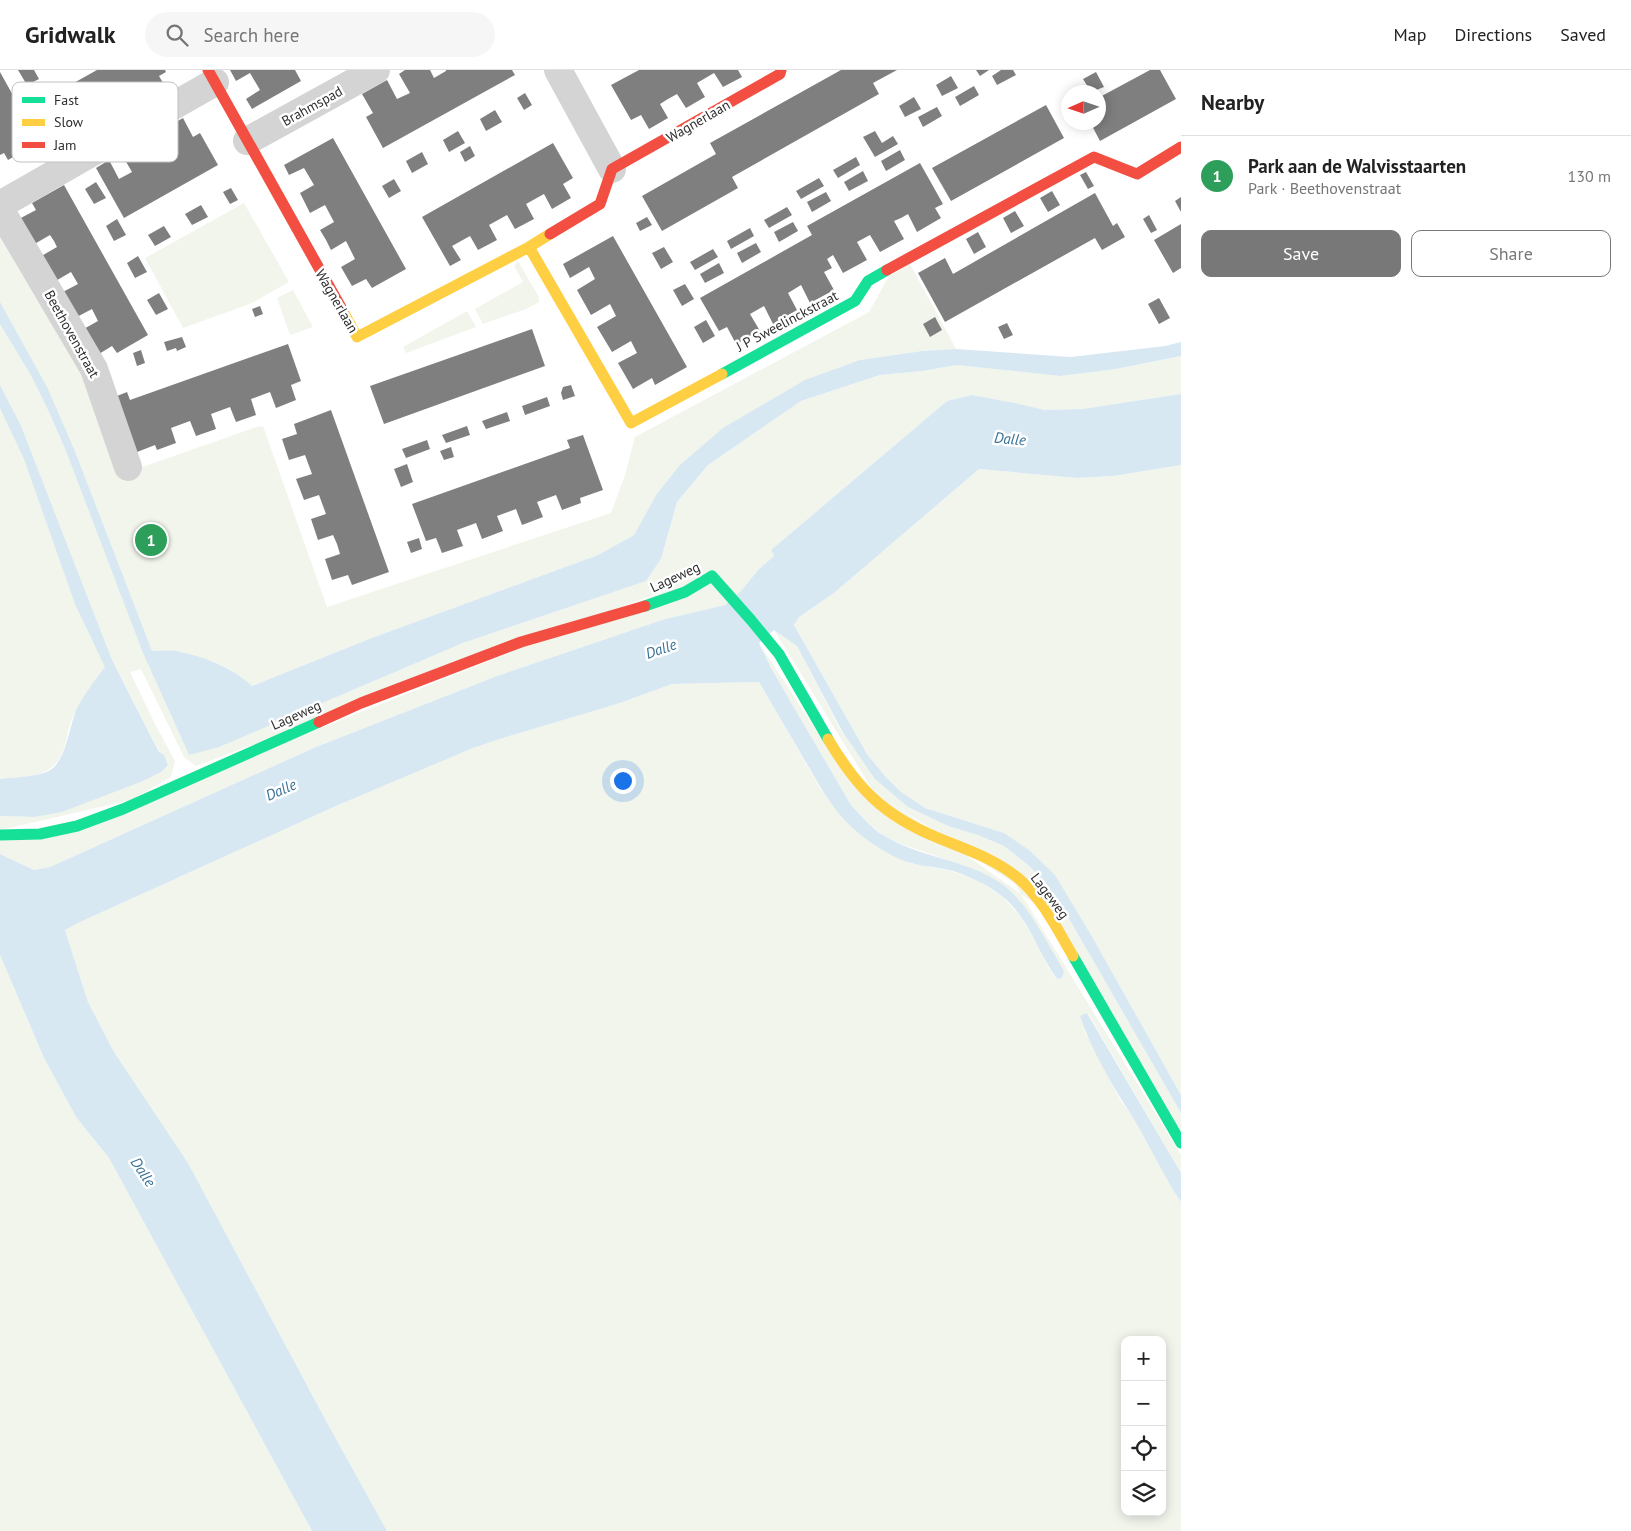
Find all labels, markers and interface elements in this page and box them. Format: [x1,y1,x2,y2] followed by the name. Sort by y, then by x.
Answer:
[145,12,495,57] search box
[25,19,115,50] text: Gridwalk
[163,21,191,49] icon: search
[203,23,299,47] text: Search here
[1394,23,1426,46] text: Map
[1454,23,1532,46] text: Directions
[1560,23,1606,46] text: Saved
[12,82,178,162] legend
[278,82,346,130] street label: Brahmspad
[1061,85,1106,130] north arrow
[1201,89,1264,116] text: Nearby
[54,91,79,109] text: Fast
[663,96,733,146] street label: Wagnerlaan
[54,113,84,131] text: Slow
[53,136,76,154] text: Jam
[1248,154,1466,178] text: Park aan de Walvisstaarten
[1212,166,1222,186] text: 1
[1568,166,1611,186] text: 130 m
[1248,178,1401,198] text: Park · Beethovenstraat
[1201,230,1401,277] button: Save
[1411,230,1611,277] button: Share
[312,266,362,336] street label: Wagnerlaan
[732,286,841,356] street label: J P Sweelinckstraat
[41,287,104,381] street label: Beethovenstraat
[993,428,1027,449] water label: Dalle
[135,521,167,559] pin: 1
[647,558,703,596] street label: Lageweg
[643,634,679,663] water label: Dalle
[268,696,324,734] street label: Lageweg
[610,768,636,794] your location
[262,774,299,805] water label: Dalle
[1027,869,1073,923] street label: Lageweg
[127,1153,160,1190] water label: Dalle
[1121,1336,1166,1516] map controls
[1121,1336,1166,1381] button: +
[1121,1381,1166,1426] button: −
[1121,1426,1166,1471] button: locate
[1121,1471,1166,1516] button: layers

